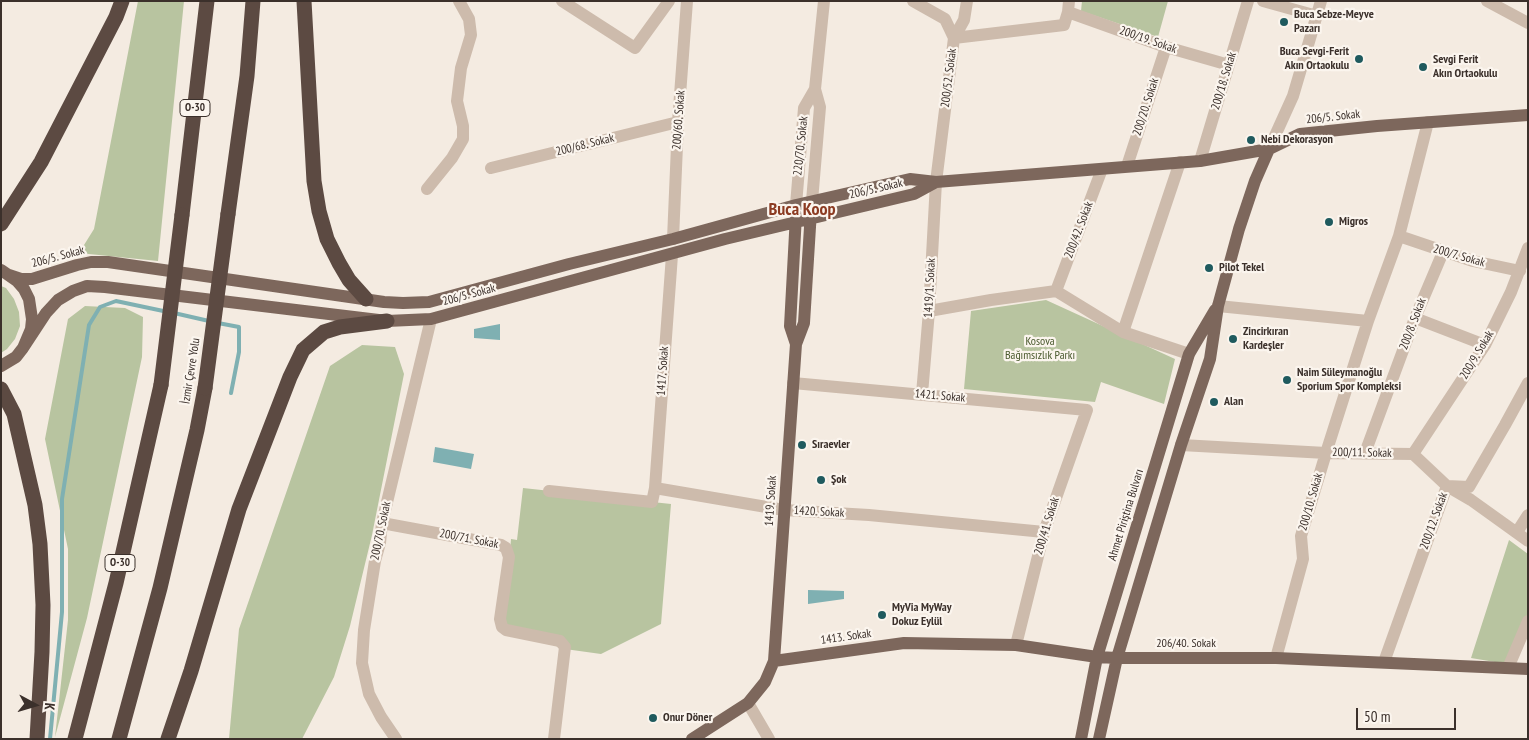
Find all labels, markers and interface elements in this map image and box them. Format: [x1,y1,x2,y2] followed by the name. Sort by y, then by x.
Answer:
[1294,8,1374,36] place label: Buca Sebze-Meyve Pazarı
[1278,16,1290,28] marker: Buca Sebze-Meyve Pazarı
[1117,23,1179,57] street label: 200/19. Sokak
[1280,45,1349,73] place label: Buca Sevgi-Ferit Akın Ortaokulu
[938,48,960,108] street label: 200/52. Sokak
[1208,50,1240,112] street label: 200/18. Sokak
[1353,53,1365,65] marker: Buca Sevgi-Ferit Akın Ortaokulu
[1433,53,1497,81] place label: Sevgi Ferit Akın Ortaokulu
[1417,61,1429,73] marker: Sevgi Ferit Akın Ortaokulu
[1130,76,1162,138] street label: 200/20. Sokak
[670,90,688,150] street label: 200/60. Sokak
[180,100,210,116] road number: O-30
[1305,107,1361,127] street label: 206/5. Sokak
[791,116,811,176] street label: 220/70. Sokak
[554,131,616,159] street label: 200/68. Sokak
[1261,133,1333,147] place label: Nebi Dekorasyon
[1245,134,1257,146] marker: Nebi Dekorasyon
[848,176,904,202] street label: 206/5. Sokak
[769,199,835,221] district label: Buca Koop
[1062,200,1096,260] street label: 200/42. Sokak
[1339,215,1368,229] place label: Migros
[1323,216,1335,228] marker: Migros
[1431,242,1487,270] street label: 200/7. Sokak
[30,243,86,271] street label: 206/5. Sokak
[921,258,939,318] street label: 1419/1. Sokak
[1219,261,1264,275] place label: Pilot Tekel
[1203,262,1215,274] marker: Pilot Tekel
[441,281,497,309] street label: 206/5. Sokak
[1397,296,1429,352] street label: 200/8. Sokak
[1243,325,1288,353] place label: Zincirkıran Kardeşler
[1457,328,1497,382] street label: 200/9. Sokak
[1227,333,1239,345] marker: Zincirkıran Kardeşler
[1005,335,1075,363] park label: Kosova Bağımsızlık Parkı
[179,337,203,405] street label: İzmir Çevre Yolu
[654,346,672,396] street label: 1417. Sokak
[1297,366,1401,394] place label: Naim Süleymanoğlu Sporium Spor Kompleksi
[1281,374,1293,386] marker: Naim Süleymanoğlu Sporium Spor Kompleksi
[914,387,966,405] street label: 1421. Sokak
[1224,395,1243,409] place label: Alan
[1208,396,1220,408] marker: Alan
[812,438,850,452] place label: Sıraevler
[796,439,808,451] marker: Sıraevler
[1332,445,1392,461] street label: 200/11. Sokak
[1105,467,1147,563] street label: Ahmet Piriştina Bulvarı
[1296,471,1326,533] street label: 200/10. Sokak
[831,473,847,487] place label: Şok
[815,474,827,486] marker: Şok
[762,475,780,527] street label: 1419. Sokak
[1417,491,1451,551] street label: 200/12. Sokak
[1031,495,1063,557] street label: 200/41. Sokak
[368,500,394,562] street label: 200/70. Sokak
[793,503,845,521] street label: 1420. Sokak
[438,526,500,552] street label: 200/71. Sokak
[105,554,135,572] road number: O-30
[892,601,952,629] place label: MyVia MyWay Dokuz Eylül
[876,609,888,621] marker: MyVia MyWay Dokuz Eylül
[820,626,872,648] street label: 1413. Sokak
[1156,637,1216,651] street label: 206/40. Sokak
[10,680,60,730] north arrow
[1359,698,1459,730] scale bar
[41,702,59,711] text: K
[1364,707,1390,726] text: 50 m
[663,711,712,725] place label: Onur Döner
[647,712,659,724] marker: Onur Döner

